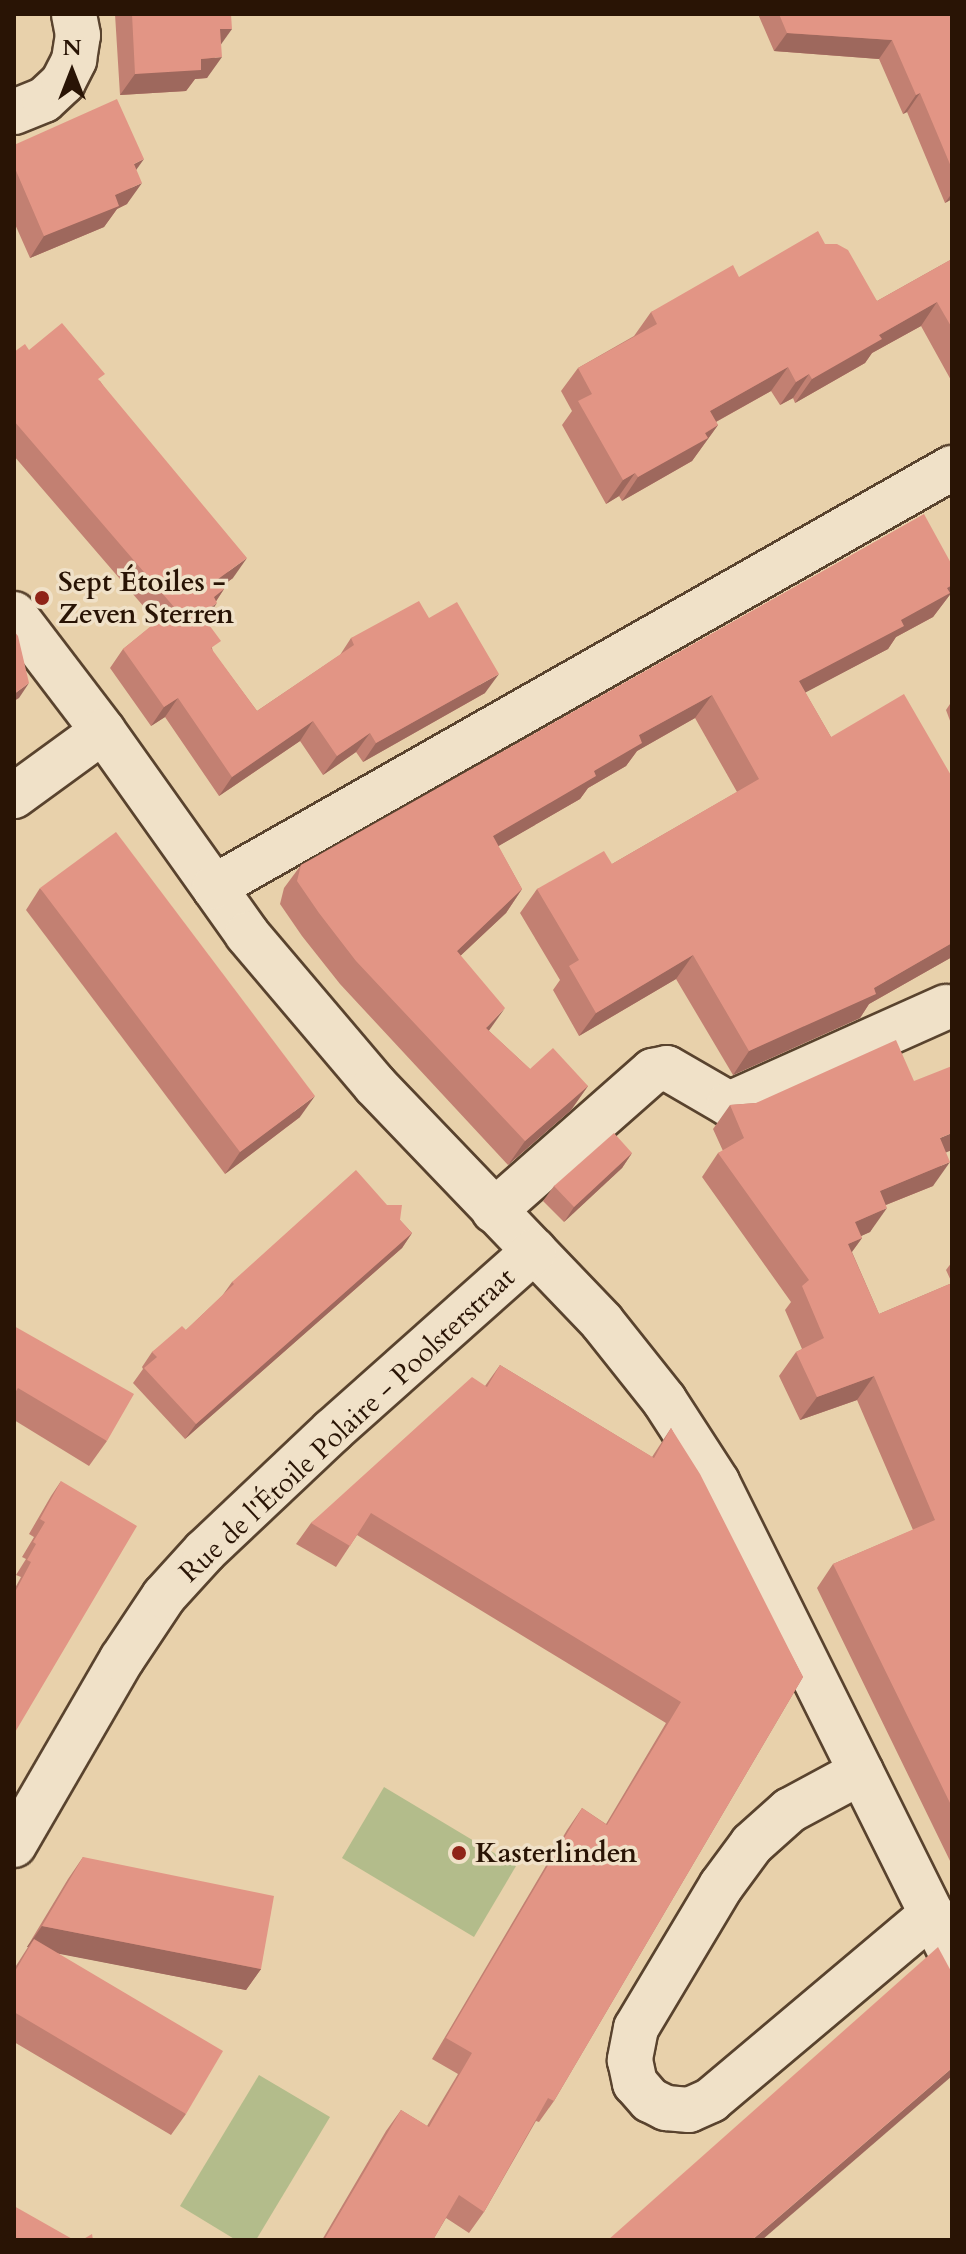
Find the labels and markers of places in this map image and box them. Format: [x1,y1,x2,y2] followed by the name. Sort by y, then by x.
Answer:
[58,565,234,631] place label: Sept Étoiles - Zeven Sterren
[33,589,51,607] marker: Sept Étoiles - Zeven Sterren
[475,1836,637,1870] place label: Kasterlinden
[450,1844,468,1862] marker: Kasterlinden

